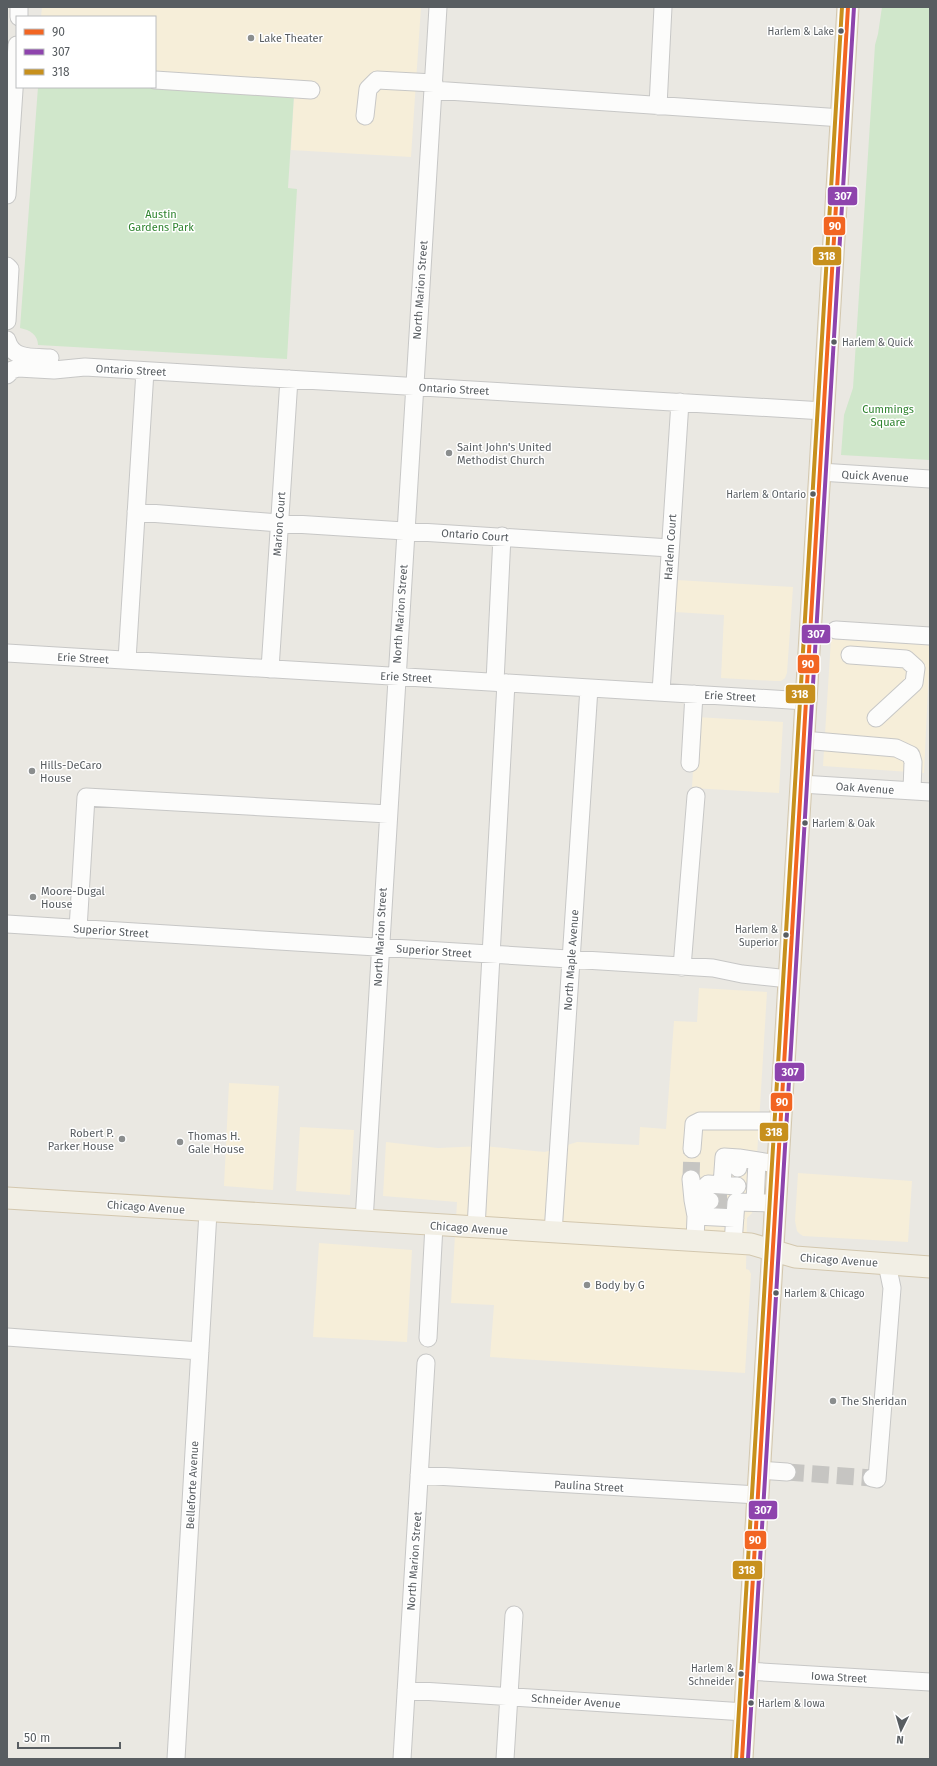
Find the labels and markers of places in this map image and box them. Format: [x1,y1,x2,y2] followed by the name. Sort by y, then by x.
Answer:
[768,26,834,38] place label: Harlem & Lake
[836,26,846,36] marker: Harlem & Lake
[259,32,324,45] place label: Lake Theater
[246,33,256,43] marker: Lake Theater
[829,337,839,347] marker: Harlem & Quick
[842,337,914,349] place label: Harlem & Quick
[457,441,552,467] place label: Saint John's United Methodist Church
[444,448,454,458] marker: Saint John's United Methodist Church
[726,489,806,501] place label: Harlem & Ontario
[808,489,818,499] marker: Harlem & Ontario
[40,759,102,785] place label: Hills-DeCaro House
[27,766,37,776] marker: Hills-DeCaro House
[800,818,810,828] marker: Harlem & Oak
[812,818,876,830] place label: Harlem & Oak
[41,885,105,911] place label: Moore-Dugal House
[28,892,38,902] marker: Moore-Dugal House
[735,924,778,949] place label: Harlem & Superior
[781,930,791,940] marker: Harlem & Superior
[48,1127,114,1153] place label: Robert P. Parker House
[188,1130,244,1156] place label: Thomas H. Gale House
[117,1134,127,1144] marker: Robert P. Parker House
[175,1137,185,1147] marker: Thomas H. Gale House
[595,1279,645,1292] place label: Body by G
[582,1280,592,1290] marker: Body by G
[771,1288,781,1298] marker: Harlem & Chicago
[784,1288,865,1300] place label: Harlem & Chicago
[841,1395,907,1408] place label: The Sheridan
[828,1396,838,1406] marker: The Sheridan
[688,1663,734,1688] place label: Harlem & Schneider
[736,1669,746,1679] marker: Harlem & Schneider
[746,1698,756,1708] marker: Harlem & Iowa
[758,1698,825,1710] place label: Harlem & Iowa

